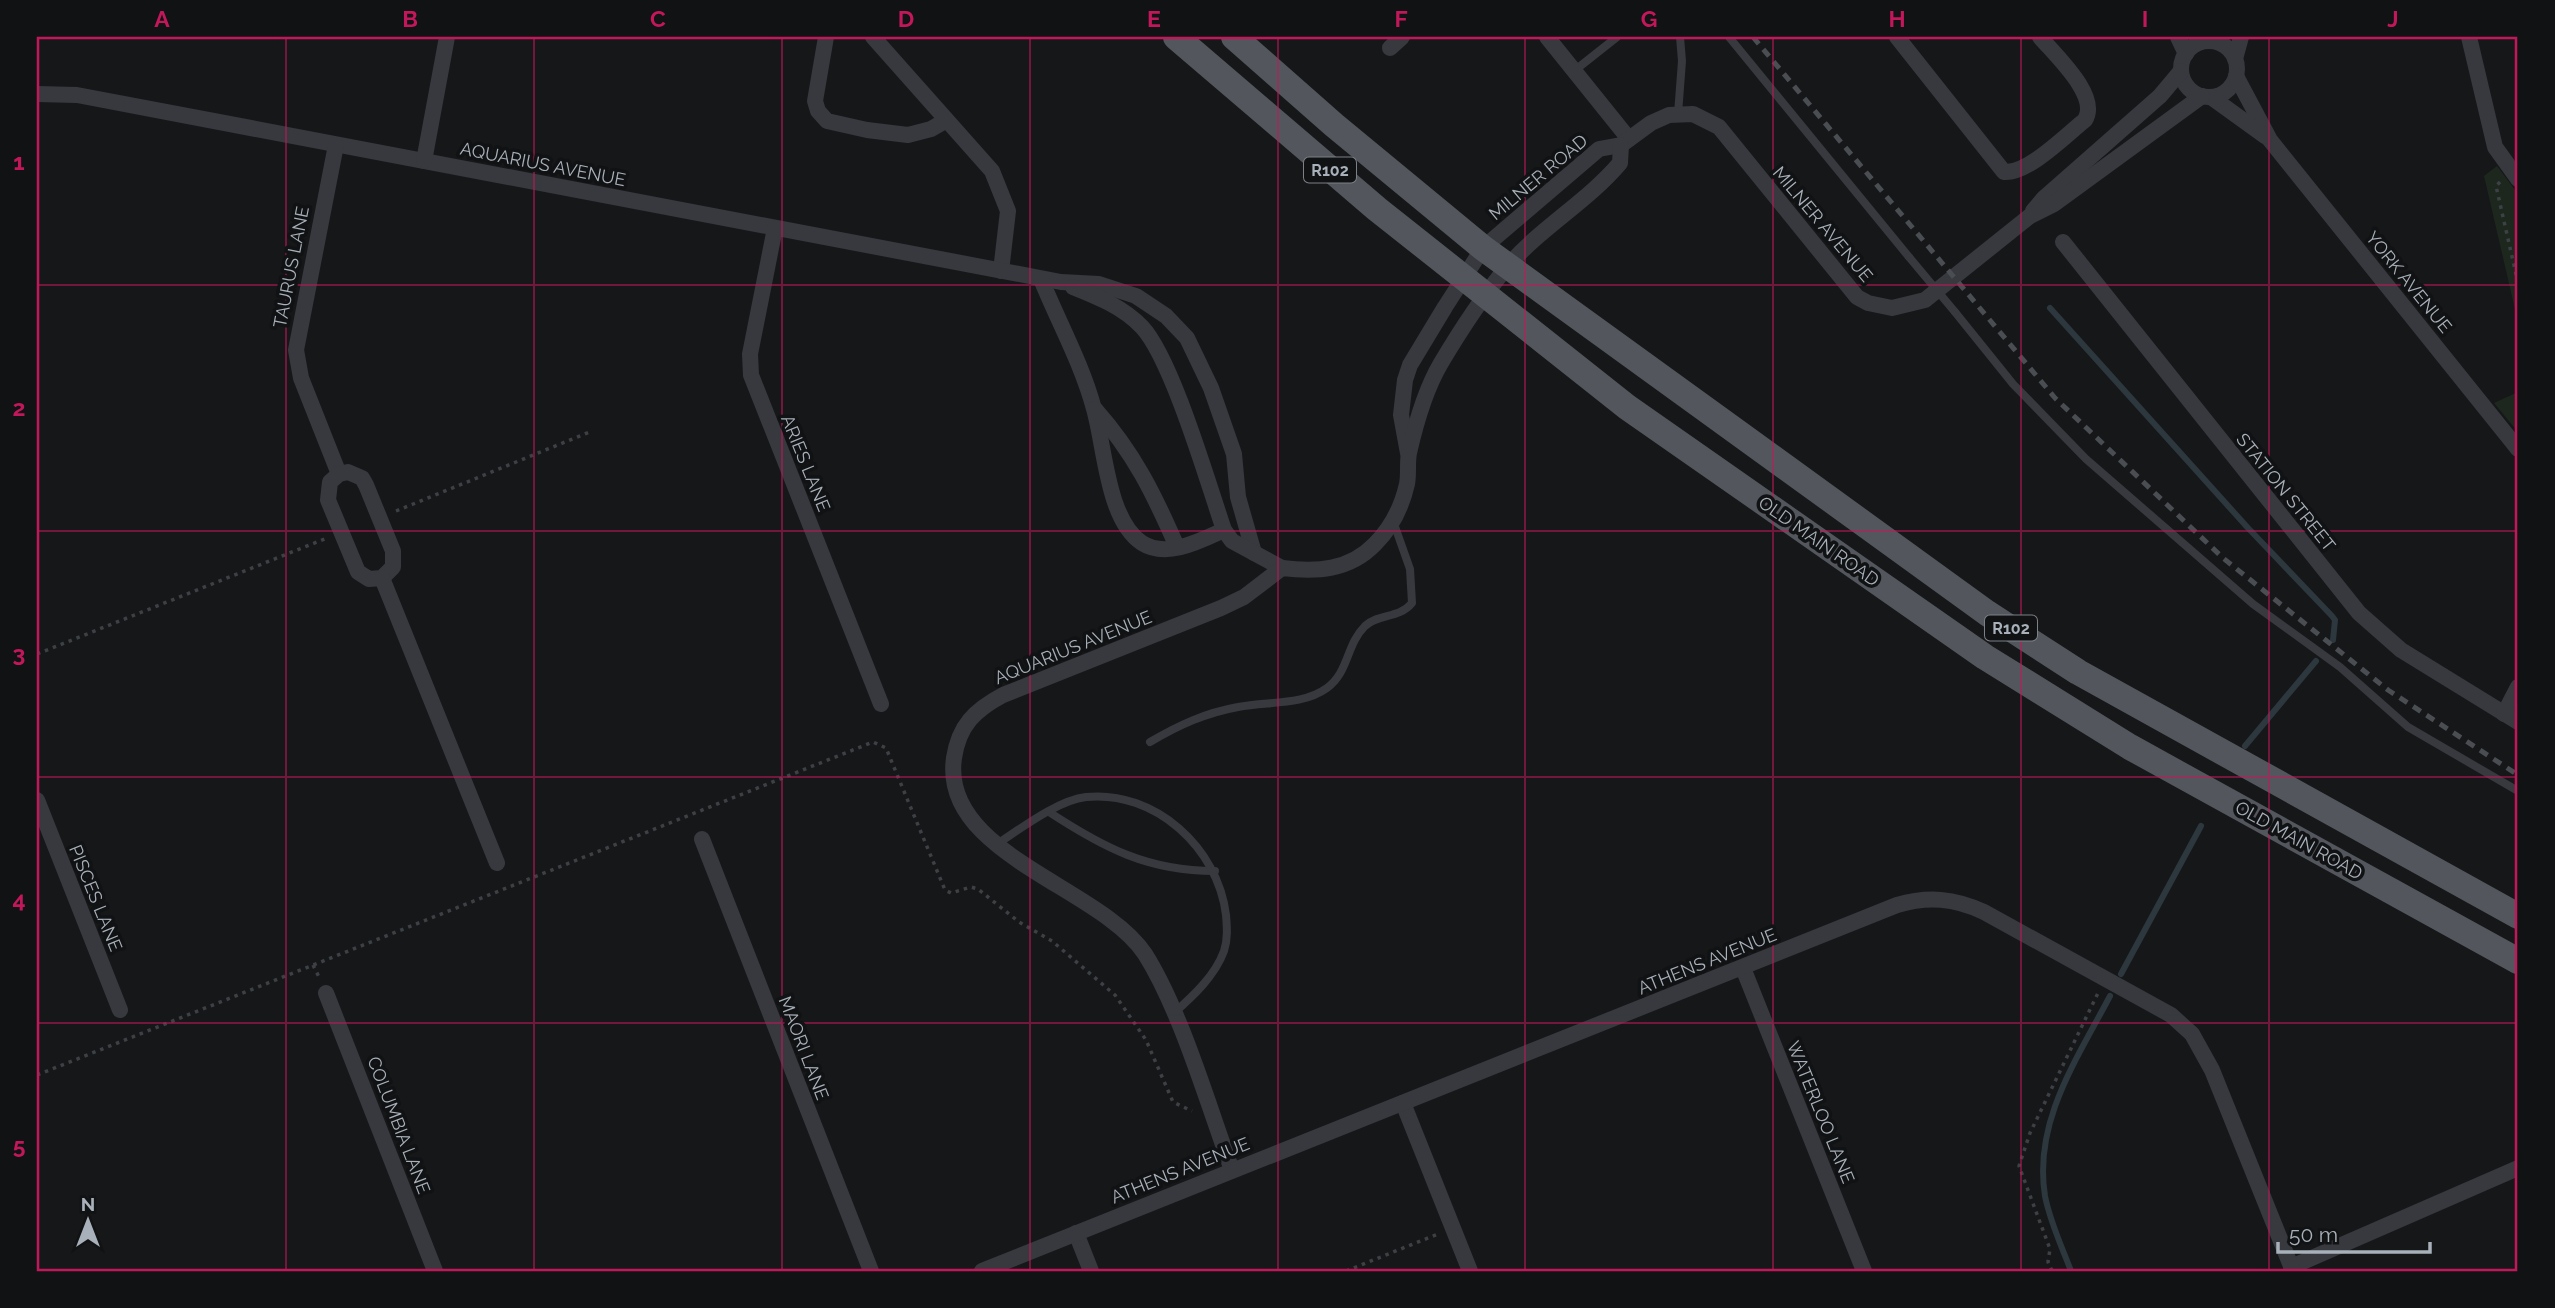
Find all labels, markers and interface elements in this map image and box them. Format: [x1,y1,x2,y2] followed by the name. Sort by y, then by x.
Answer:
[154,5,170,32] text: A
[402,5,418,32] text: B
[650,5,666,32] text: C
[898,5,914,32] text: D
[1147,5,1161,32] text: E
[1394,5,1408,32] text: F
[1641,5,1657,32] text: G
[1888,5,1906,32] text: H
[2142,5,2148,32] text: I
[2387,5,2399,32] text: J
[1485,130,1591,224] street label: MILNER ROAD
[459,138,627,190] street label: AQUARIUS AVENUE
[13,148,25,175] text: 1
[1304,158,1356,182] road number: R102
[1769,162,1877,286] street label: MILNER AVENUE
[269,204,313,330] street label: TAURUS LANE
[2362,227,2456,337] street label: YORK AVENUE
[13,394,25,421] text: 2
[777,412,835,514] street label: ARIES LANE
[2232,429,2340,555] street label: STATION STREET
[1755,492,1883,590] street label: OLD MAIN ROAD
[991,606,1155,688] street label: AQUARIUS AVENUE
[1985,615,2037,640] road number: R102
[13,640,25,667] text: 3
[2232,796,2366,884] street label: OLD MAIN ROAD
[65,842,127,954] street label: PISCES LANE
[12,886,26,913] text: 4
[1635,924,1779,998] street label: ATHENS AVENUE
[775,993,833,1103] street label: MAORI LANE
[1783,1038,1859,1186] street label: WATERLOO LANE
[363,1053,435,1197] street label: COLUMBIA LANE
[13,1132,26,1159] text: 5
[1108,1133,1252,1207] street label: ATHENS AVENUE
[52,1186,122,1256] north arrow
[81,1193,95,1215] text: N
[2278,1210,2431,1254] scale bar
[2289,1222,2338,1247] text: 50 m

